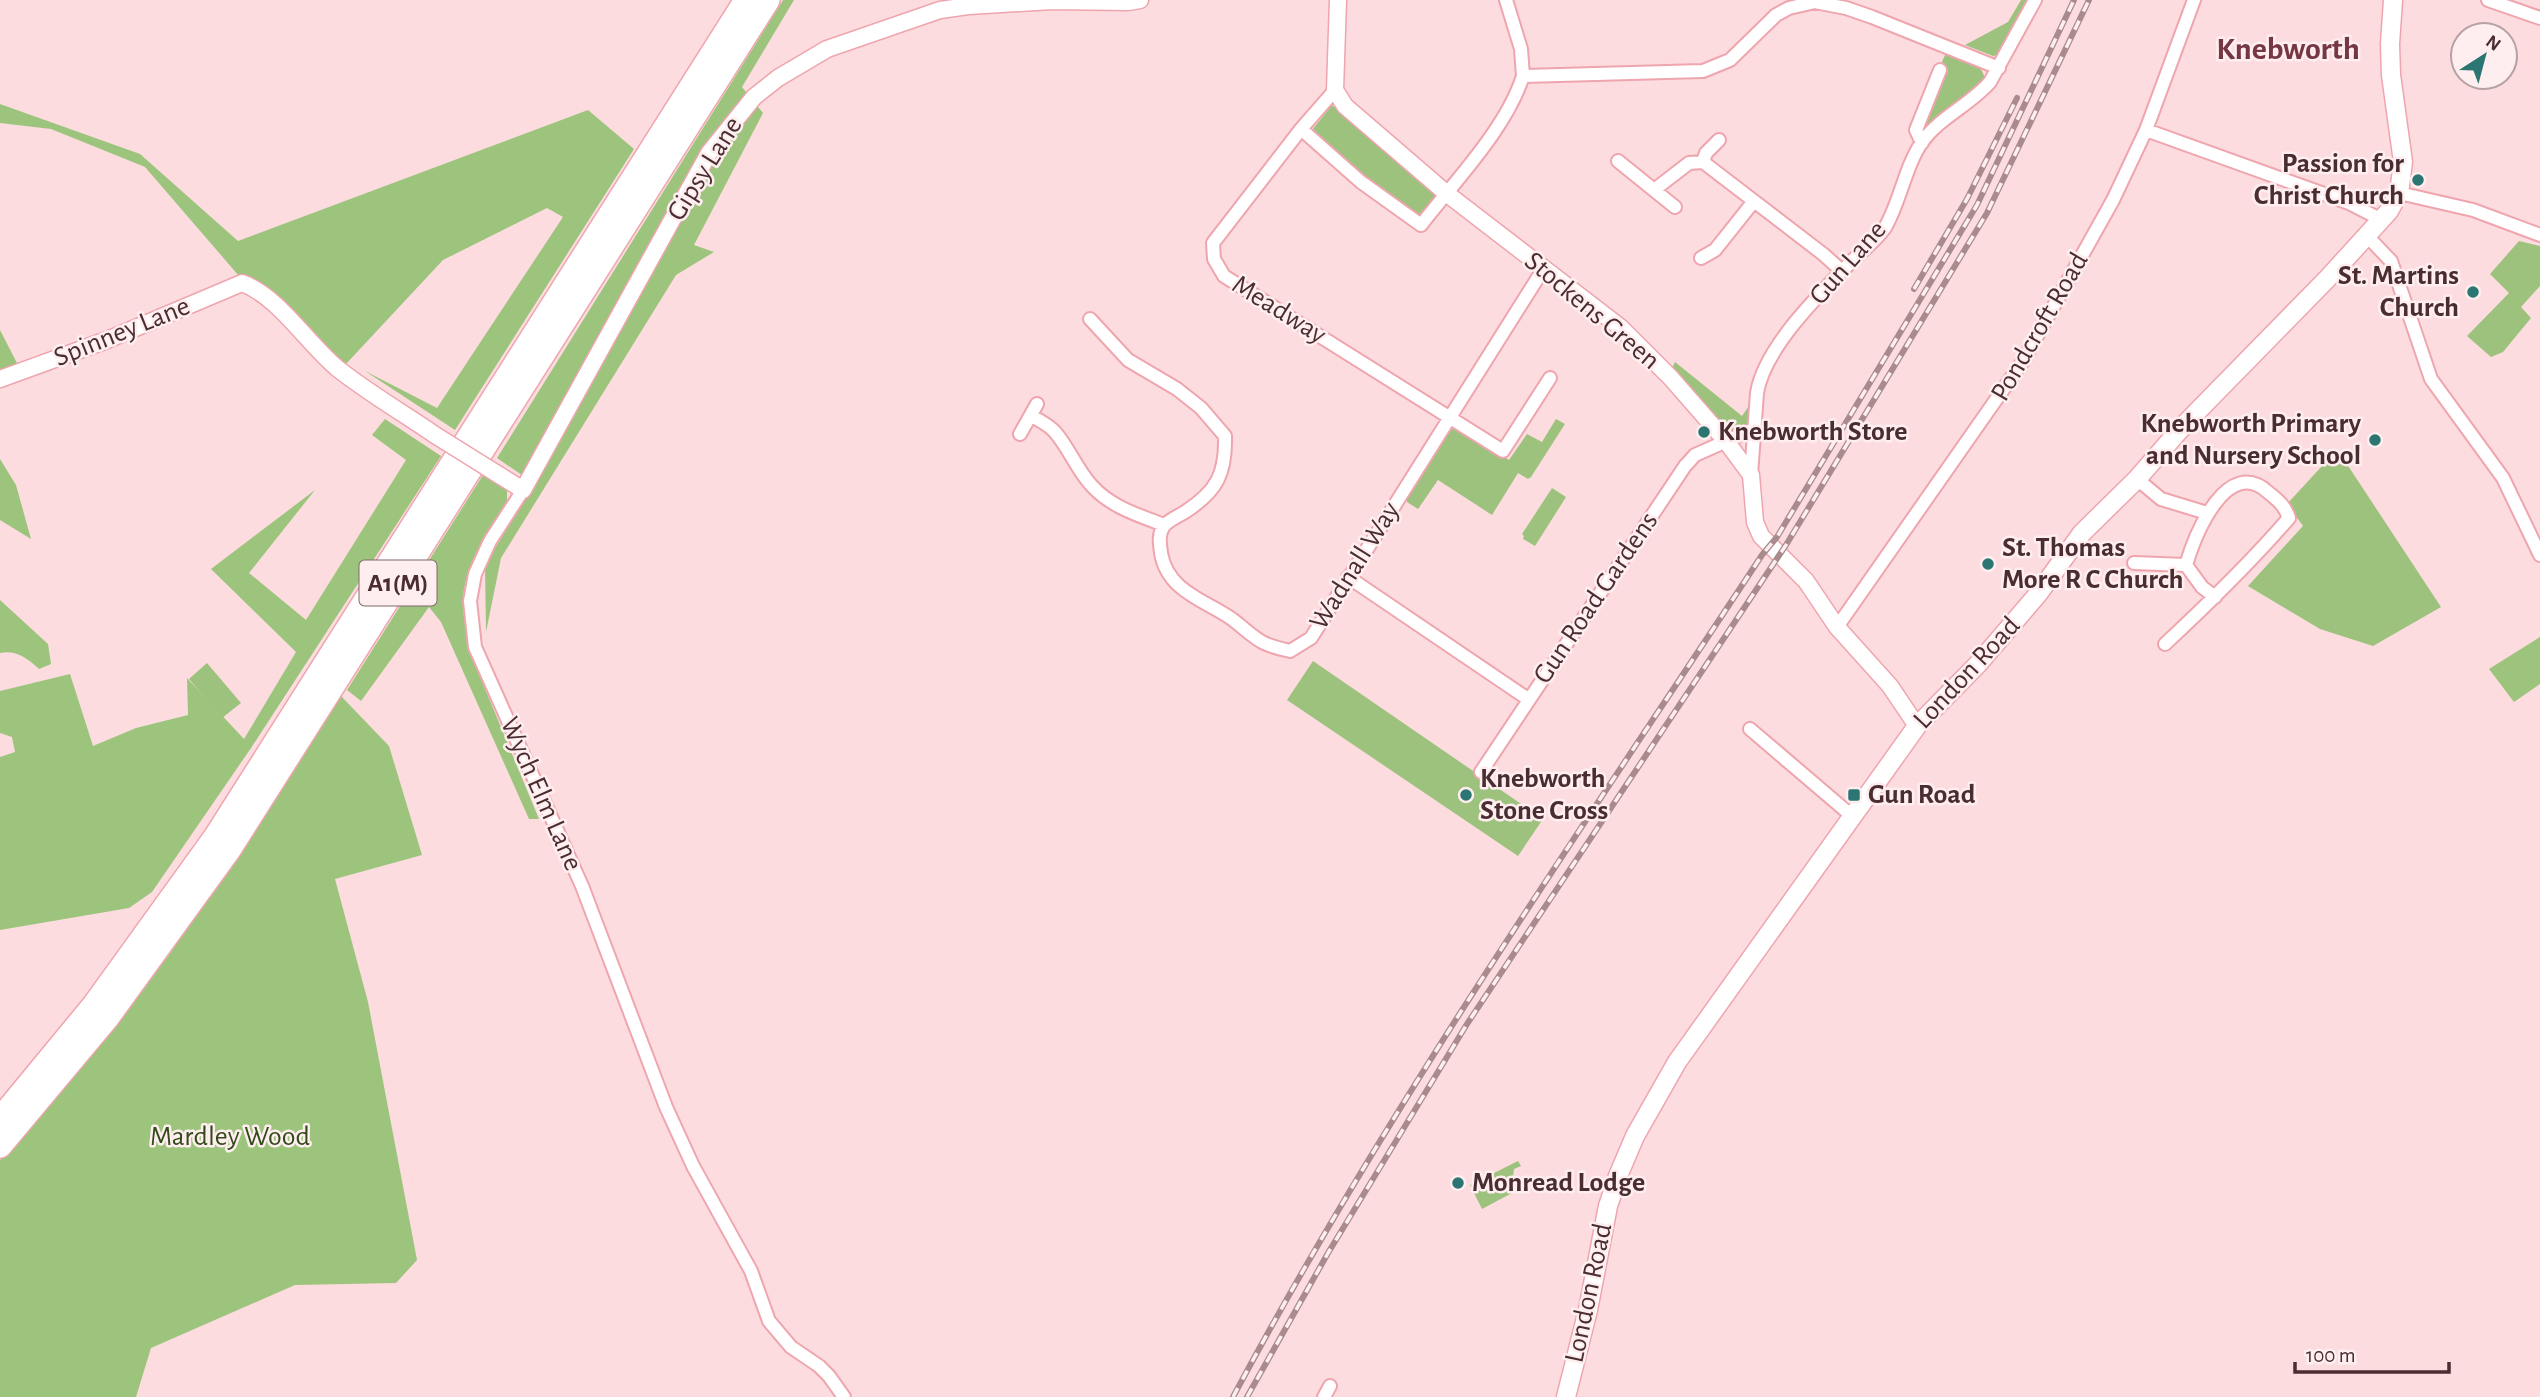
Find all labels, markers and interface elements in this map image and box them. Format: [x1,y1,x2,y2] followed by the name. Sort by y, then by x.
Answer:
[2449,21,2519,91] north arrow
[2482,32,2504,55] text: N
[2216,33,2360,65] district label: Knebworth
[662,112,748,226] street label: Gipsy Lane
[2254,150,2404,210] place label: Passion for Christ Church
[2410,172,2426,188] marker: Passion for Christ Church
[1804,216,1892,310] street label: Gun Lane
[1519,247,1665,375] street label: Stockens Green
[1986,248,2094,406] street label: Pondcroft Road
[2338,262,2459,322] place label: St. Martins Church
[1227,270,1331,350] street label: Meadway
[2465,284,2481,300] marker: St. Martins Church
[50,292,194,372] street label: Spinney Lane
[2141,410,2361,470] place label: Knebworth Primary and Nursery School
[1718,418,1908,446] place label: Knebworth Store
[1696,424,1712,440] marker: Knebworth Store
[2367,432,2383,448] marker: Knebworth Primary and Nursery School
[1305,497,1405,635] street label: Wadnall Way
[1528,507,1664,689] street label: Gun Road Gardens
[2002,534,2183,594] place label: St. Thomas More R C Church
[1980,556,1996,572] marker: St. Thomas More R C Church
[360,561,436,606] road number: A1(M)
[1908,612,2026,734] street label: London Road
[495,713,587,875] street label: Wych Elm Lane
[1480,765,1608,825] place label: Knebworth Stone Cross
[1868,781,1976,809] place label: Gun Road
[1458,787,1474,803] marker: Knebworth Stone Cross
[1846,787,1862,803] marker: Gun Road
[150,1123,310,1151] park label: Mardley Wood
[1472,1169,1645,1197] place label: Monread Lodge
[1450,1175,1466,1191] marker: Monread Lodge
[1561,1221,1617,1365] street label: London Road
[2295,1330,2449,1374] scale bar
[2306,1345,2356,1366] text: 100 m

